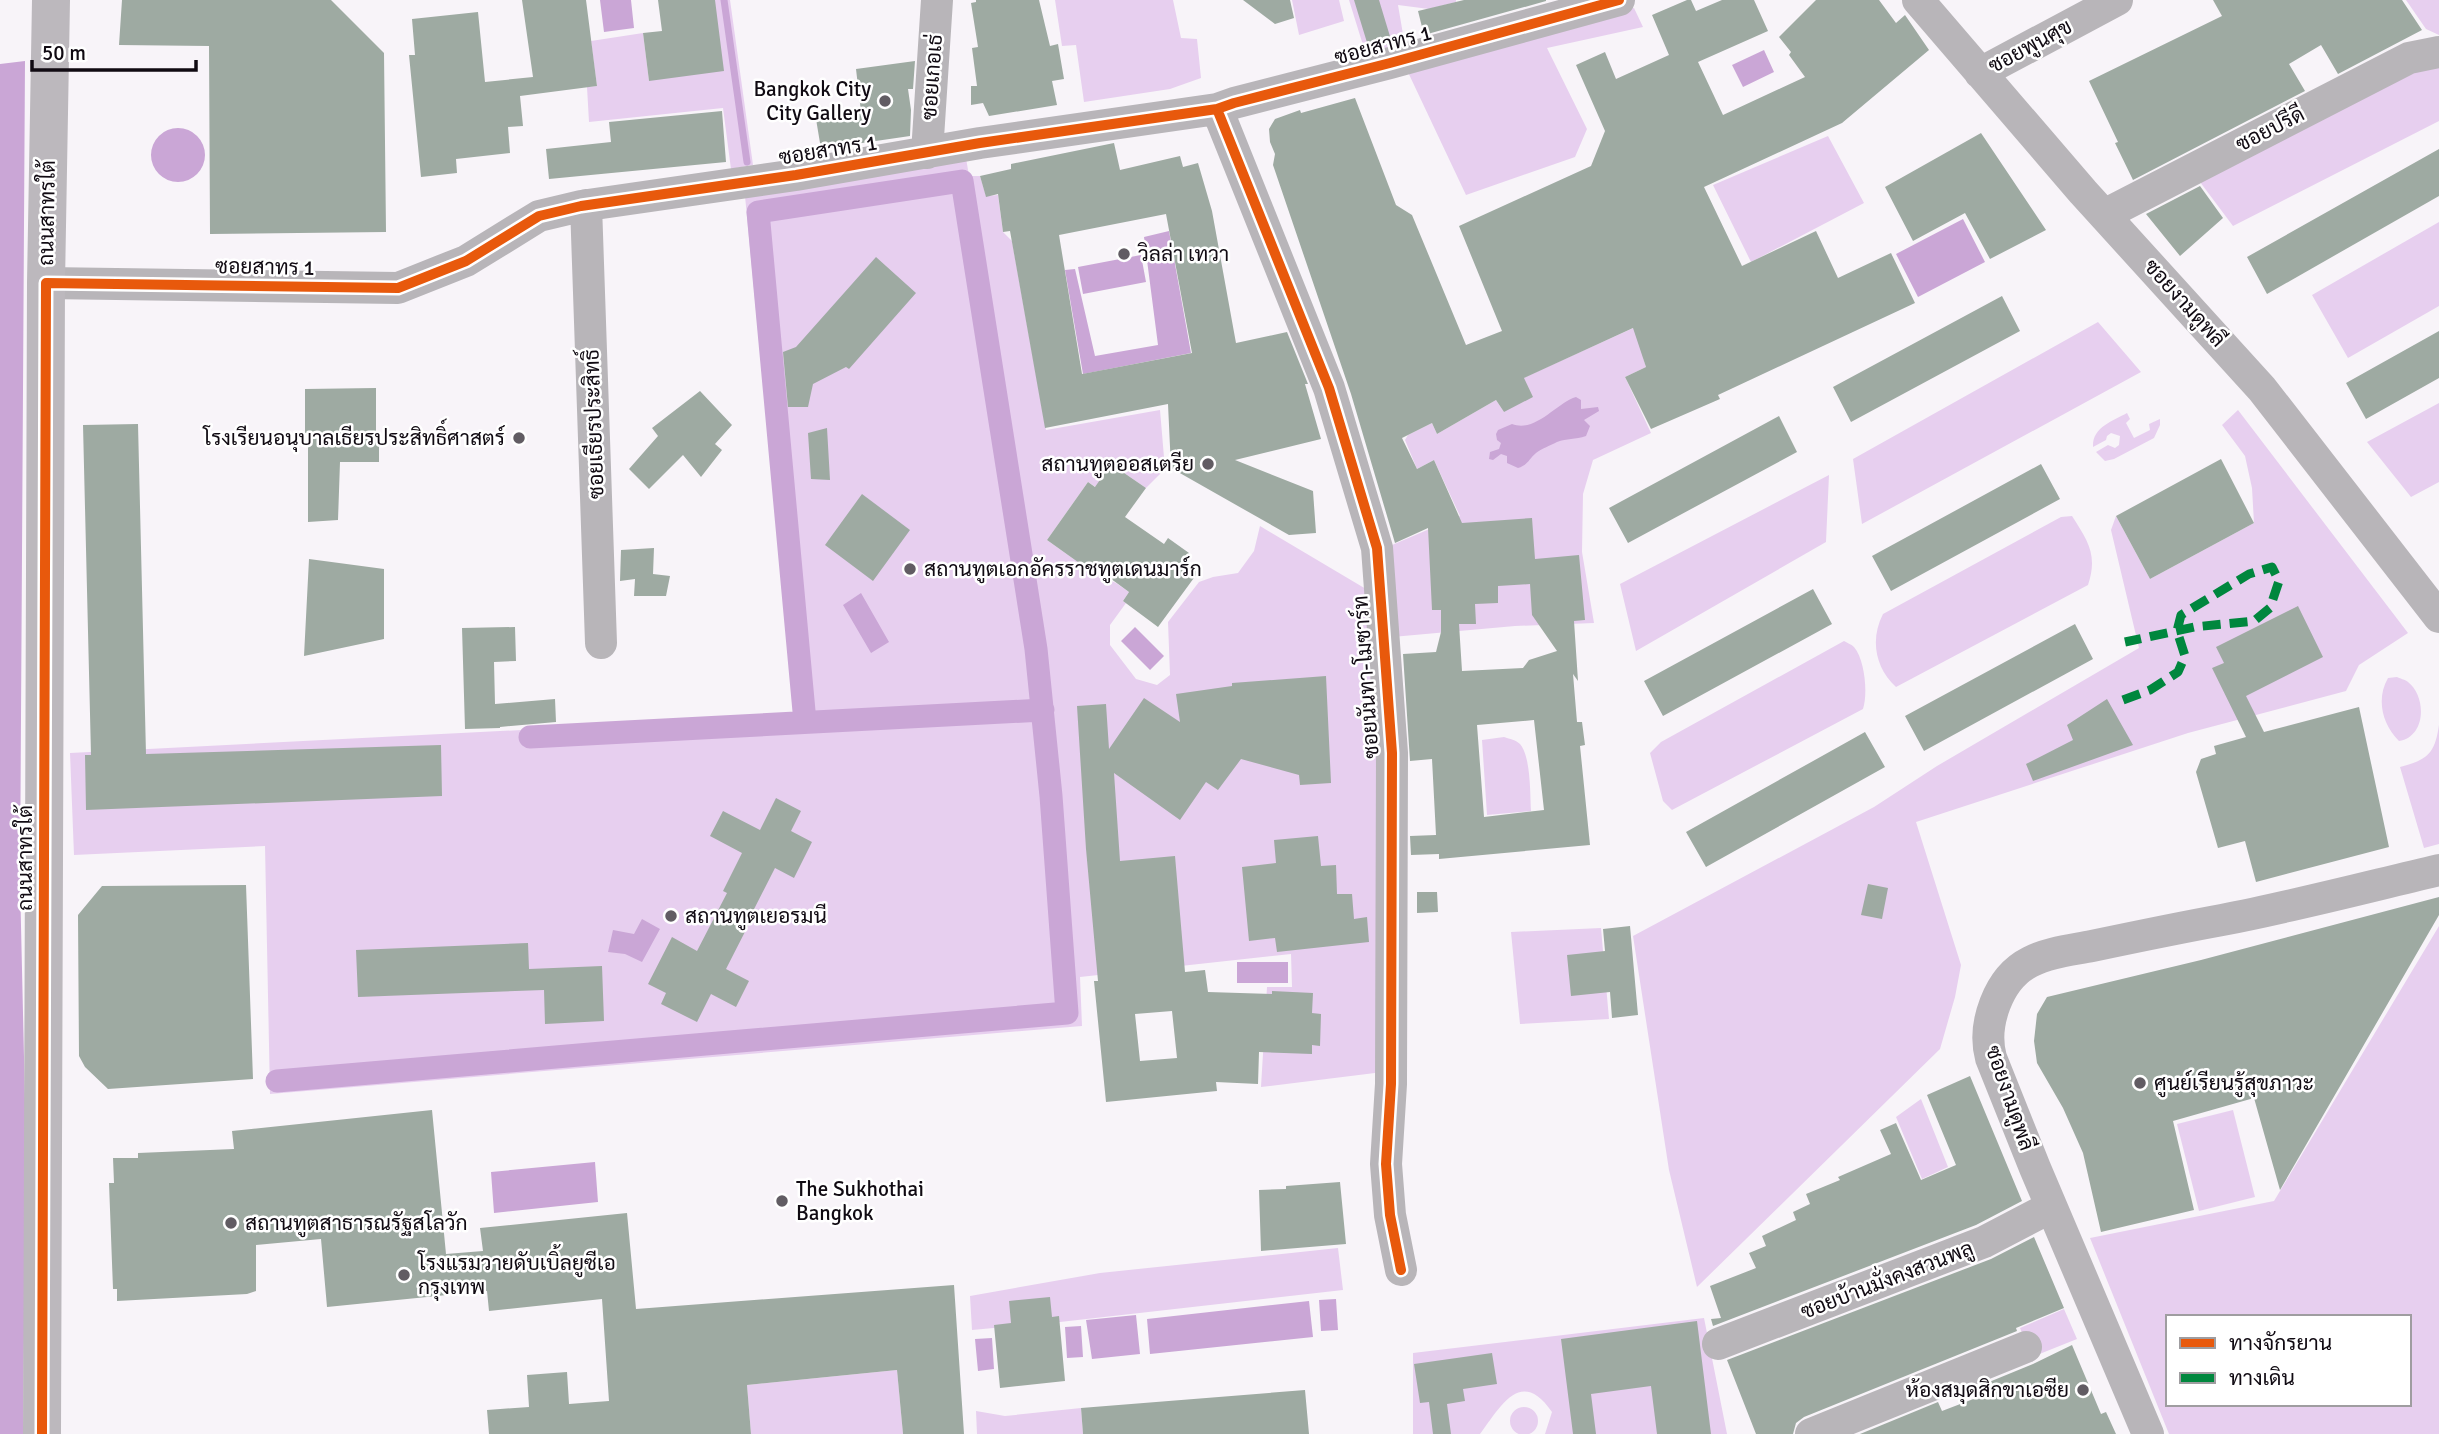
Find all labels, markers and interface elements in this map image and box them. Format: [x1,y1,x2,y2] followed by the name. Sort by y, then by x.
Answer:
[1984,13,2077,81] street label: ซอยพูนศุข
[1332,20,1434,70] street label: ซอยสาทร 1
[32,28,196,72] scale bar
[916,33,948,121] street label: ซอยเกอเธ่
[42,40,86,66] text: 50 m
[753,76,871,126] place label: Bangkok City City Gallery
[877,93,893,109] marker: Bangkok City City Gallery
[2231,101,2309,157] street label: ซอยปรีดี
[777,129,879,171] street label: ซอยสาทร 1
[33,159,61,266] street label: ถนนสาทรใต้
[1138,241,1229,267] place label: วิลล่า เทวา
[1116,246,1132,262] marker: วิลล่า เทวา
[215,253,315,281] street label: ซอยสาทร 1
[2137,254,2231,354] street label: ซอยงามดูพลี
[571,349,610,500] street label: ซอยเธียรประสิทธิ์
[202,418,505,452] place label: โรงเรียนอนุบาลเธียรประสิทธิ์ศาสตร์
[511,430,527,446] marker: โรงเรียนอนุบาลเธียรประสิทธิ์ศาสตร์
[1041,451,1194,479] place label: สถานทูตออสเตรีย
[1200,456,1216,472] marker: สถานทูตออสเตรีย
[924,555,1202,584] place label: สถานทูตเอกอัครราชทูตเดนมาร์ก
[902,561,918,577] marker: สถานทูตเอกอัครราชทูตเดนมาร์ก
[1346,595,1385,759] street label: ซอยนันทา-โมซาร์ท
[12,804,38,911] street label: ถนนสาทรใต้
[685,903,827,931] place label: สถานทูตเยอรมนี
[663,908,679,924] marker: สถานทูตเยอรมนี
[1978,1042,2040,1155] street label: ซอยงามดูพลี
[2154,1069,2314,1098] place label: ศูนย์เรียนรู้สุขภาวะ
[2132,1075,2148,1091] marker: ศูนย์เรียนรู้สุขภาวะ
[796,1176,924,1226] place label: The Sukhothai Bangkok
[774,1193,790,1209] marker: The Sukhothai Bangkok
[245,1210,468,1238] place label: สถานทูตสาธารณรัฐสโลวัก
[223,1215,239,1231] marker: สถานทูตสาธารณรัฐสโลวัก
[1795,1229,1978,1327] street label: ซอยบ้านมั่งคงสวนพลู
[417,1244,616,1301] place label: โรงแรมวายดับเบิ้ลยูซีเอ กรุงเทพ
[396,1267,412,1283] marker: โรงแรมวายดับเบิ้ลยูซีเอ กรุงเทพ
[2166,1315,2411,1406] legend
[2229,1330,2332,1356] text: ทางจักรยาน
[2229,1365,2295,1391] text: ทางเดิน
[1906,1377,2069,1404] place label: ห้องสมุดสิกขาเอซีย
[2075,1382,2091,1398] marker: ห้องสมุดสิกขาเอซีย

